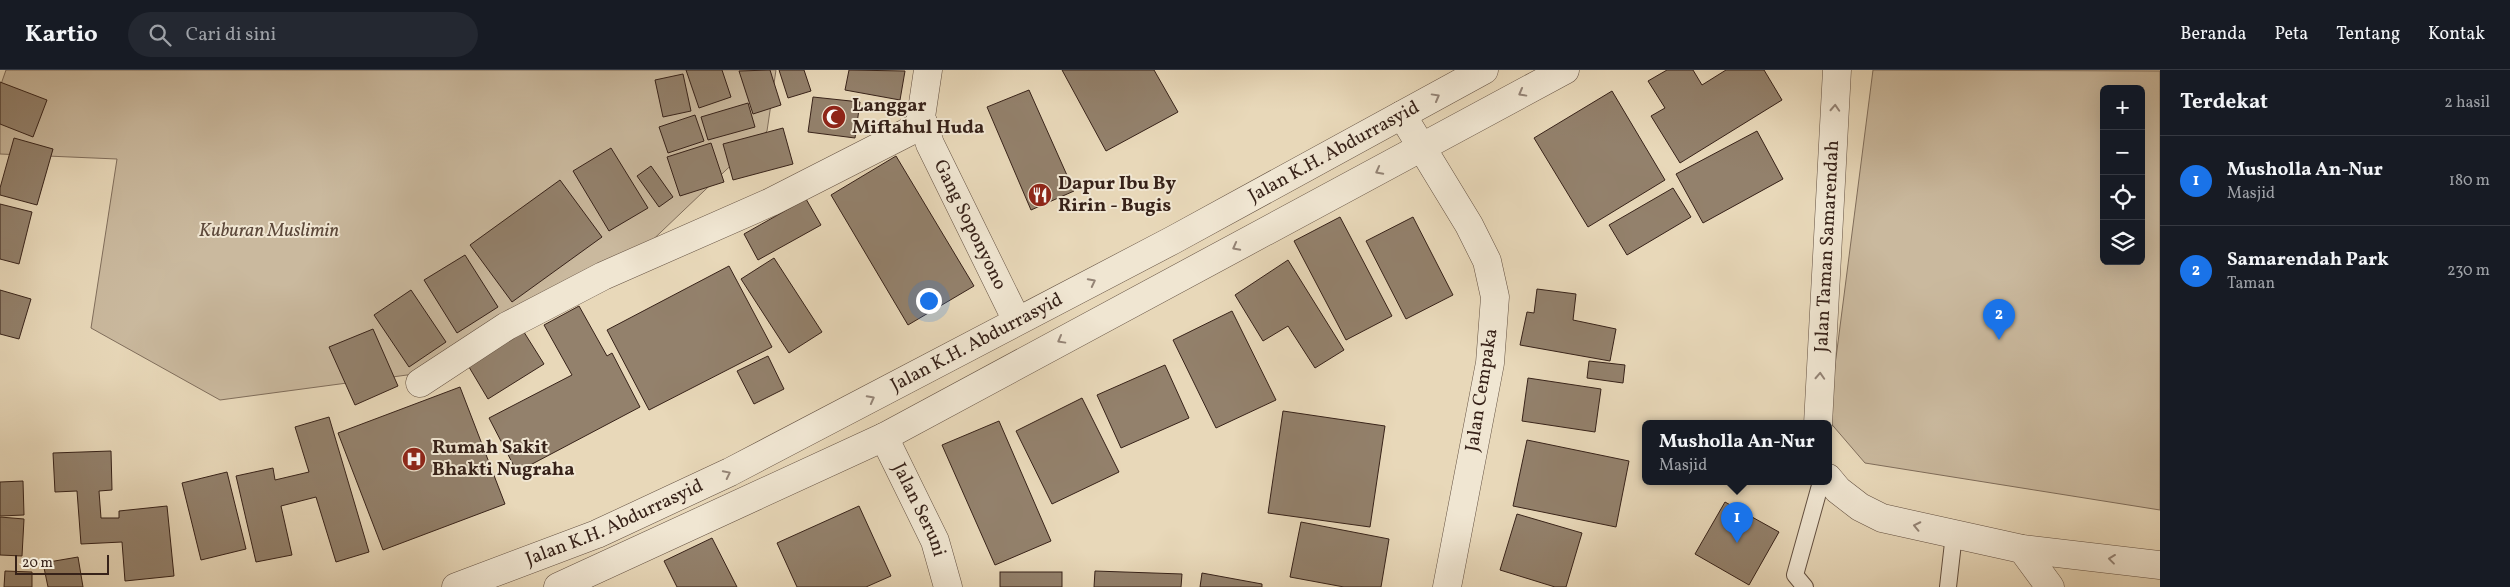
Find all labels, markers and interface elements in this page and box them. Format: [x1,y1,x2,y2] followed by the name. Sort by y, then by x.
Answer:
[128,12,478,57] search box
[25,18,98,52] text: Kartio
[146,21,174,49] icon: search
[186,22,276,48] text: Cari di sini
[2180,22,2246,47] text: Beranda
[2274,22,2308,47] text: Peta
[2336,22,2400,47] text: Tentang
[2428,22,2485,47] text: Kontak
[2100,85,2145,265] map controls
[2100,85,2145,130] button: +
[1518,87,1527,97] one-way arrow
[2180,88,2268,117] text: Terdekat
[2444,92,2490,114] text: 2 hasil
[852,93,984,141] place label: Langgar Miftahul Huda
[1430,93,1439,103] one-way arrow
[1244,95,1424,209] street label: Jalan K.H. Abdurrasyid
[821,104,847,130] mosque icon: Langgar Miftahul Huda
[1829,104,1840,112] one-way arrow
[2100,130,2145,175] button: −
[1809,139,1846,353] street label: Jalan Taman Samarendah
[927,155,1013,294] street label: Gang Soponyono
[2227,157,2383,183] text: Musholla An-Nur
[1375,165,1384,175] one-way arrow
[2193,170,2199,192] text: 1
[2449,170,2490,192] text: 180 m
[1058,171,1177,219] place label: Dapur Ibu By Ririn - Bugis
[2100,175,2145,220] button: locate
[1027,182,1053,208] restaurant icon: Dapur Ibu By Ririn - Bugis
[2227,183,2275,205] text: Masjid
[199,218,339,244] park label: Kuburan Muslimin
[2100,220,2145,265] button: layers
[1232,241,1241,251] one-way arrow
[2227,247,2389,273] text: Samarendah Park
[2192,260,2200,282] text: 2
[2447,260,2490,282] text: 230 m
[2227,273,2275,295] text: Taman
[1087,278,1096,288] one-way arrow
[886,287,1068,399] street label: Jalan K.H. Abdurrasyid
[916,288,942,314] your location
[1983,299,2015,340] pin: 2
[1459,327,1505,453] street label: Jalan Cempaka
[1058,334,1067,344] one-way arrow
[1815,371,1826,379] one-way arrow
[866,395,875,405] one-way arrow
[1642,420,1832,485] popup
[1659,429,1815,455] text: Musholla An-Nur
[432,435,575,483] place label: Rumah Sakit Bhakti Nugraha
[401,446,427,472] hospital icon: Rumah Sakit Bhakti Nugraha
[1659,455,1707,477] text: Masjid
[886,459,952,560] street label: Jalan Seruni
[722,469,731,480] one-way arrow
[522,473,708,573] street label: Jalan K.H. Abdurrasyid
[1721,502,1753,543] pin: 1
[1913,521,1922,532] one-way arrow
[15,552,109,575] scale bar
[22,554,53,573] text: 20 m
[2107,554,2115,565] one-way arrow

